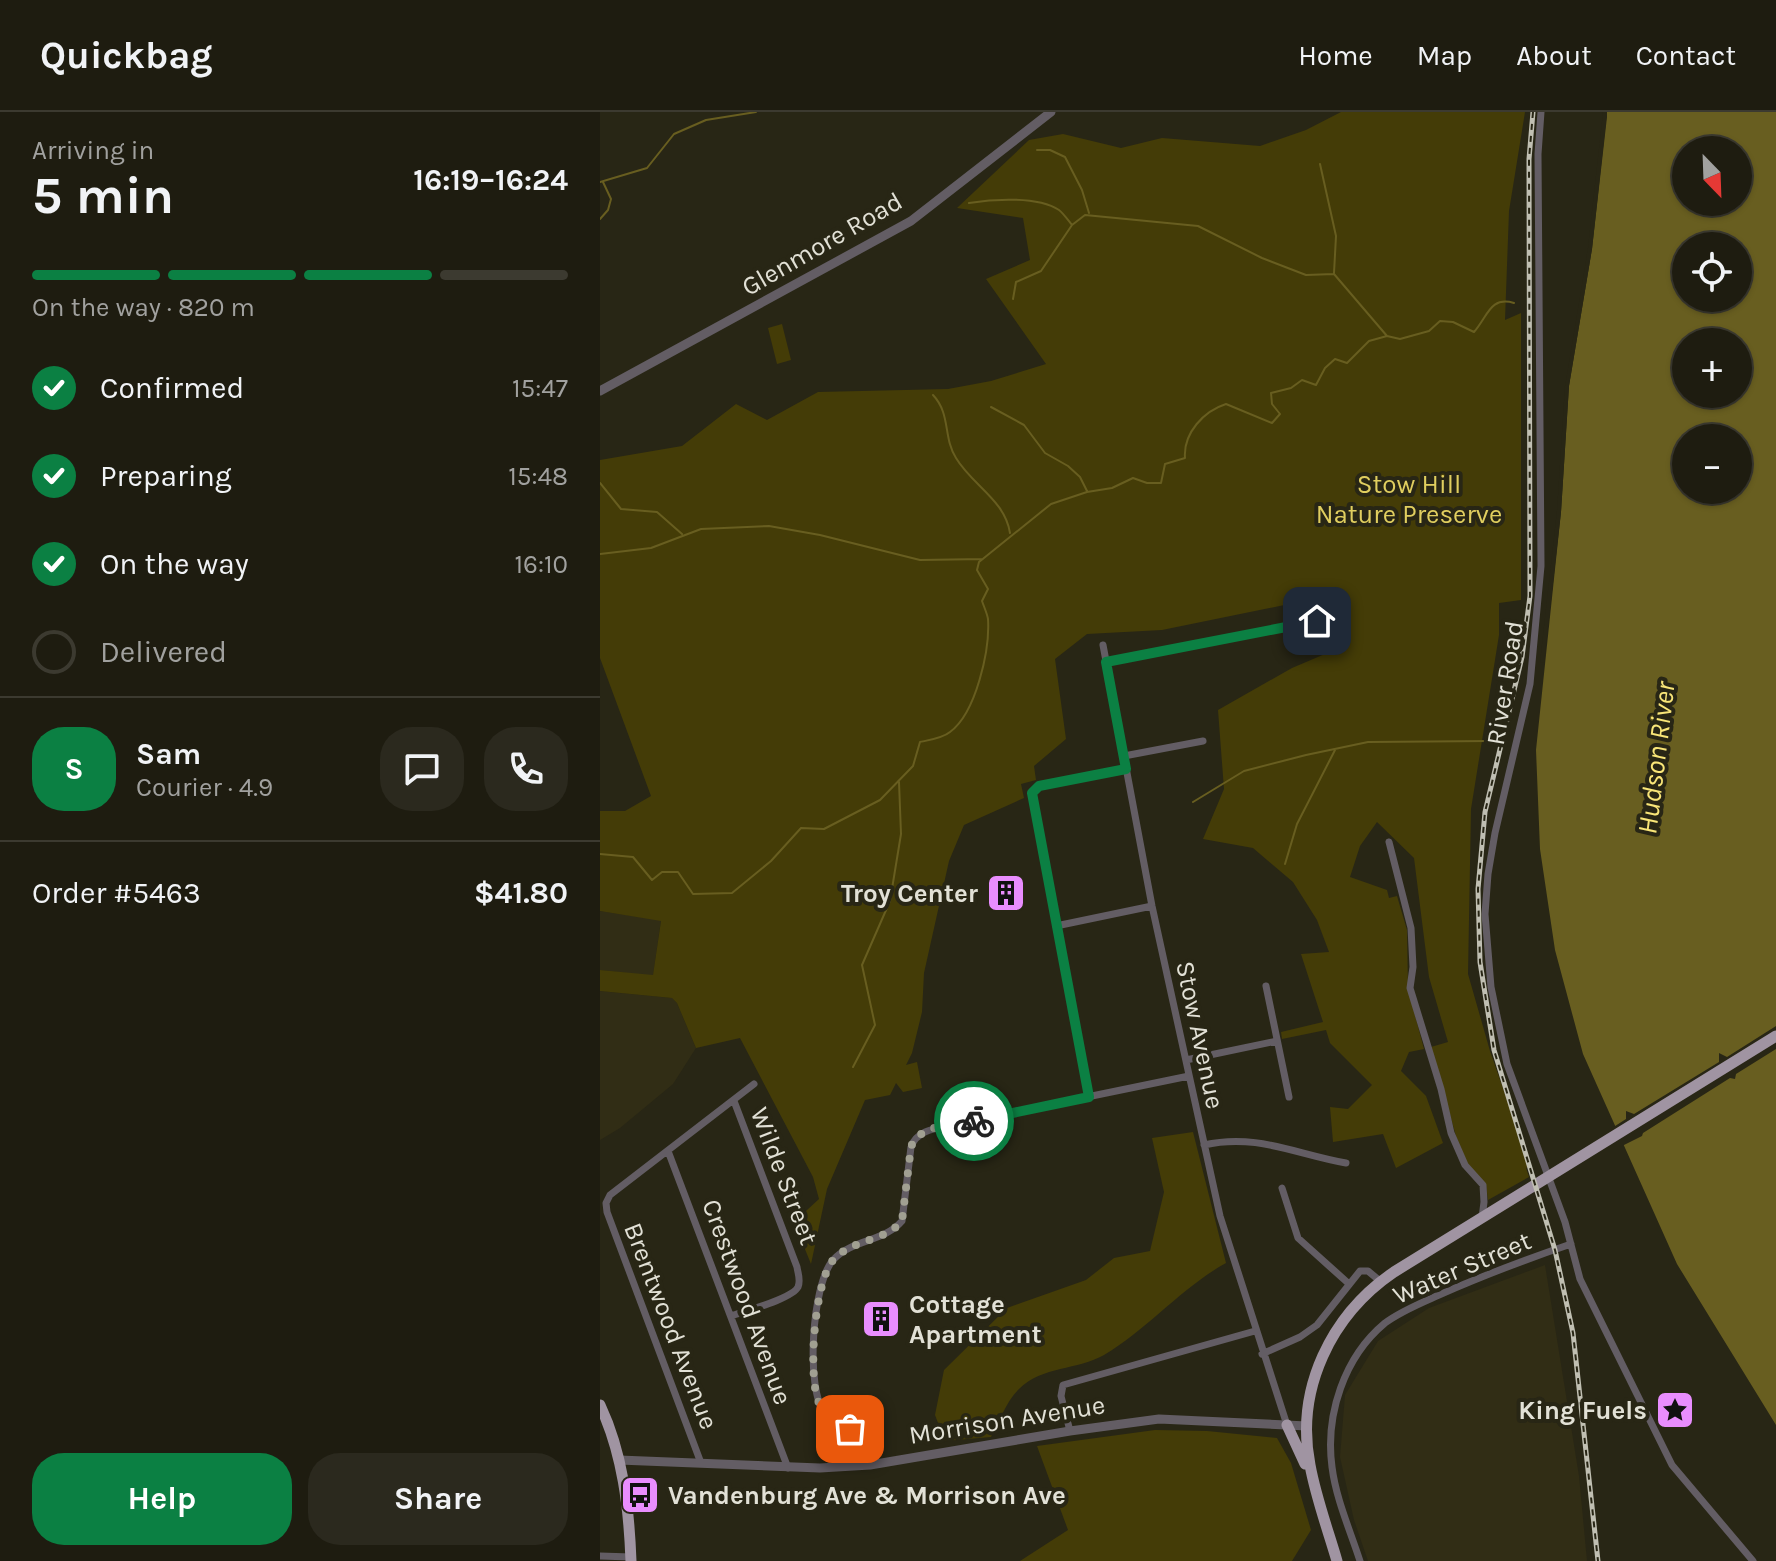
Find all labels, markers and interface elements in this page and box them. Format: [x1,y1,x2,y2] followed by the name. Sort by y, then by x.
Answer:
[40,33,213,78] text: Quickbag
[1298,39,1373,72] text: Home
[1417,39,1472,72] text: Map
[1516,39,1592,72] text: About
[1636,39,1736,72] text: Contact
[32,135,154,166] text: Arriving in
[1672,136,1752,216] north arrow
[1672,136,1752,504] map controls
[413,162,568,198] text: 16:19–16:24
[32,165,174,226] text: 5 min
[736,185,908,303] street label: Glenmore Road
[1672,232,1752,312] button: locate
[32,292,255,323] text: On the way · 820 m
[1672,328,1752,408] button: +
[32,366,76,410] icon: check
[100,370,244,406] text: Confirmed
[512,373,568,404] text: 15:47
[1672,424,1752,504] button: −
[32,454,76,498] icon: check
[100,458,232,494] text: Preparing
[508,461,568,492] text: 15:48
[1316,469,1502,530] park label: Stow Hill Nature Preserve
[32,542,76,586] icon: check
[100,546,249,582] text: On the way
[515,549,568,580] text: 16:10
[1283,587,1351,655] pin
[1295,599,1339,643] icon: home
[1480,619,1530,747] street label: River Road
[100,634,227,670] text: Delivered
[1630,678,1682,836] water label: Hudson River
[380,727,464,811] button: chat
[484,727,568,811] button: phone
[136,736,201,772] text: Sam
[64,751,84,787] text: S
[136,772,273,803] text: Courier · 4.9
[985,872,1027,914] building icon: Troy Center
[32,875,201,911] text: Order #5463
[474,875,568,911] text: $41.80
[841,878,979,909] place label: Troy Center
[1169,958,1231,1112] street label: Stow Avenue
[934,1081,1014,1161] courier
[952,1099,996,1143] icon: bike
[744,1103,824,1249] street label: Wilde Street
[695,1195,799,1409] street label: Crestwood Avenue
[617,1218,725,1434] street label: Brentwood Avenue
[1388,1225,1536,1311] street label: Water Street
[909,1289,1042,1350] place label: Cottage Apartment
[860,1298,902,1340] building icon: Cottage Apartment
[907,1389,1107,1451] street label: Morrison Avenue
[1654,1389,1696,1431] place icon: King Fuels
[816,1395,884,1463] pin
[1518,1395,1647,1426] place label: King Fuels
[828,1407,872,1451] icon: bag
[32,1453,292,1545] button: Help
[308,1453,568,1545] button: Share
[619,1474,661,1516] bus stop icon: Vandenburg Ave & Morrison Ave
[668,1480,1066,1511] place label: Vandenburg Ave & Morrison Ave

